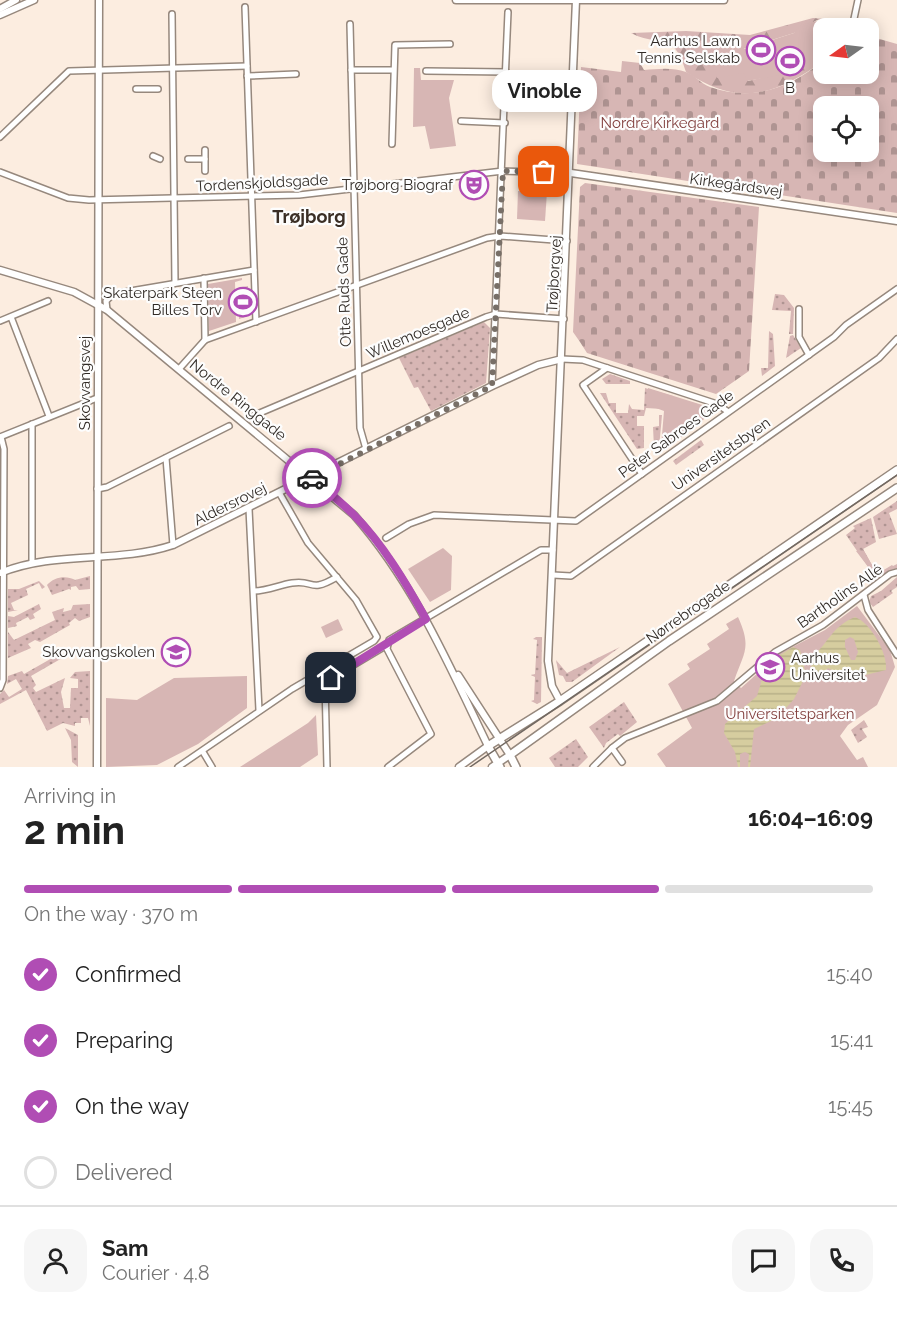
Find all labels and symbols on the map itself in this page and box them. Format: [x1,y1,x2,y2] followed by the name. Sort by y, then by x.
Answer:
[813,18,879,84] north arrow
[637,32,740,67] place label: Aarhus Lawn Tennis Selskab
[745,34,777,66] sports icon: Aarhus Lawn Tennis Selskab
[774,45,806,77] sports icon: B
[492,70,596,112] callout: Vinoble
[785,79,795,97] place label: B
[601,114,719,132] park label: Nordre Kirkegård
[518,146,569,197] pin
[458,169,490,201] theatre icon: Trøjborg Biograf
[689,170,783,200] street label: Kirkegårdsvej
[196,171,329,195] street label: Tordenskjoldsgade
[342,176,454,194] place label: Trøjborg Biograf
[272,206,346,227] district label: Trøjborg
[543,235,565,313] street label: Trøjborgvej
[333,237,355,347] street label: Otte Ruds Gade
[103,284,222,319] place label: Skaterpark Steen Billes Torv
[227,286,259,318] sports icon: Skaterpark Steen Billes Torv
[364,303,472,363] street label: Willemoesgade
[76,336,94,430] street label: Skovvangsvej
[186,356,290,445] street label: Nordre Ringgade
[615,386,737,482] street label: Peter Sabroes Gade
[668,413,774,495] street label: Universitetsbyen
[282,448,342,508] courier
[191,479,269,529] street label: Aldersrovej
[794,560,886,632] street label: Bartholins Allé
[643,576,734,648] street label: Nørrebrogade
[160,636,192,668] school or university icon: Skovvangskolen
[42,643,155,661] place label: Skovvangskolen
[791,649,865,684] place label: Aarhus Universitet
[754,651,786,683] school or university icon: Aarhus Universitet
[305,652,356,703] pin
[725,705,855,723] park label: Universitetsparken

